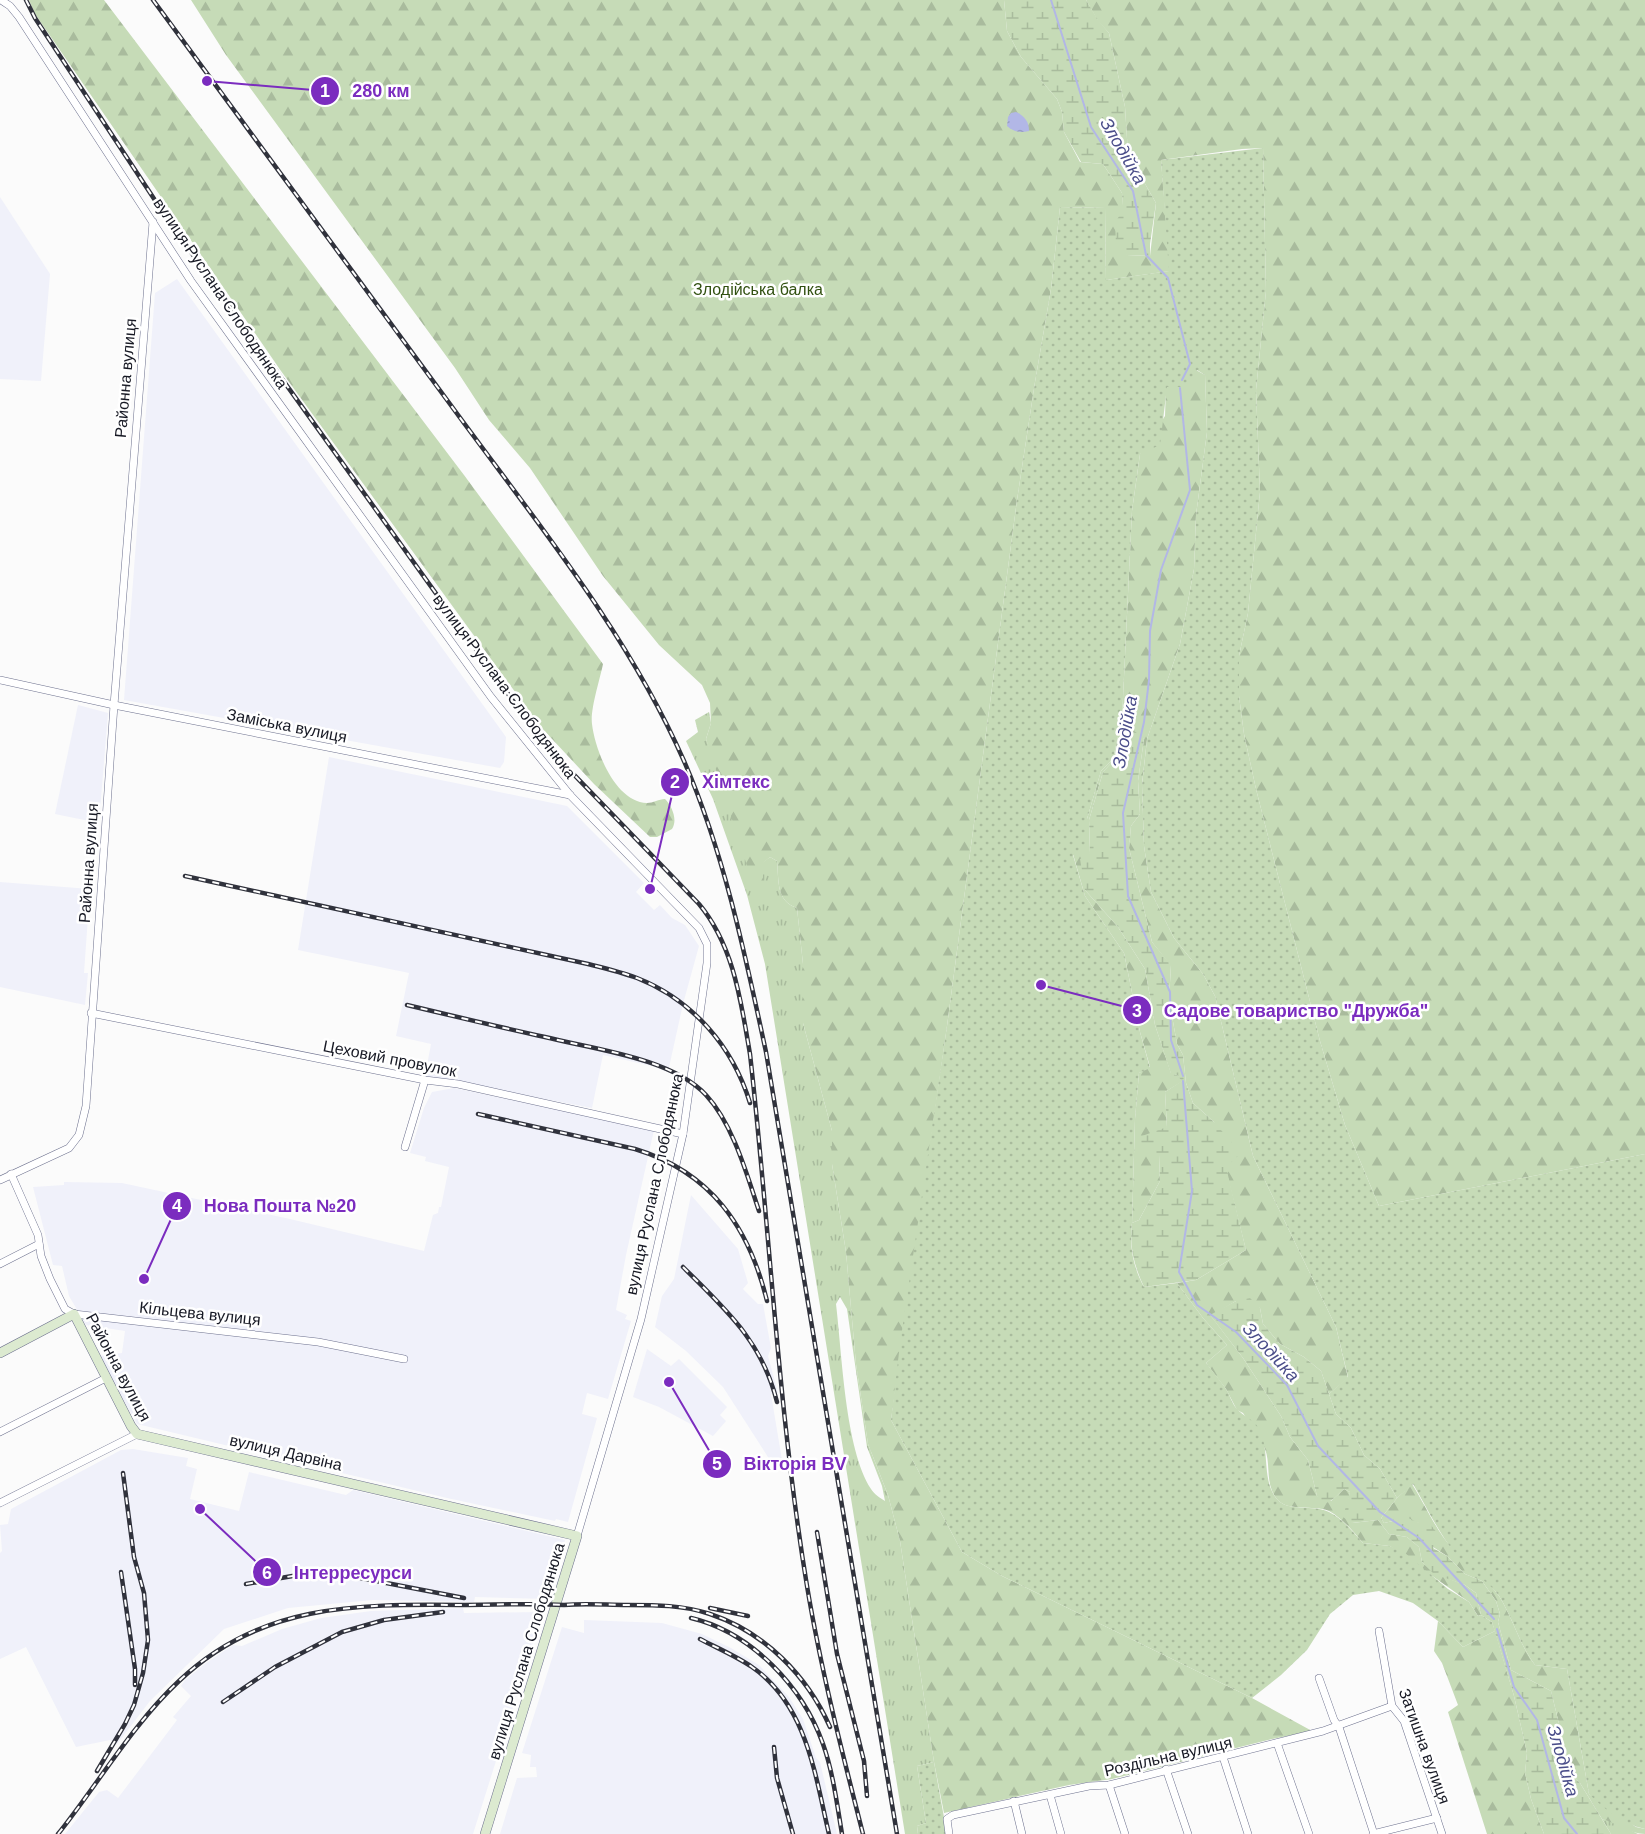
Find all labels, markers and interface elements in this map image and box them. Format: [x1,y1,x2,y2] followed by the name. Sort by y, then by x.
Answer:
[310,73,422,109] callout: 280 км
[320,81,330,101] text: 1
[352,81,410,101] text: 280 км
[1096,114,1150,188] water label: Злодійка
[150,195,291,392] street label: вулиця Руслана Слободянюка
[693,281,823,298] park label: Злодійська балка
[112,318,139,438] street label: Районна вулиця
[430,591,579,782] street label: вулиця Руслана Слободянюка
[1109,694,1141,770] water label: Злодійка
[225,706,348,745] street label: Заміська вулиця
[660,764,782,800] callout: Хімтекс
[670,772,680,792] text: 2
[702,772,770,792] text: Хімтекс
[76,803,101,923] street label: Районна вулиця
[1122,992,1440,1028] callout: Садове товариство "Дружба"
[1132,1001,1142,1021] text: 3
[1164,1001,1428,1021] text: Садове товариство "Дружба"
[322,1037,459,1080] street label: Цеховий провулок
[623,1072,686,1296] street label: вулиця Руслана Слободянюка
[162,1188,369,1224] callout: Нова Пошта №20
[172,1196,182,1216] text: 4
[204,1196,356,1216] text: Нова Пошта №20
[138,1299,262,1328] street label: Кільцева вулиця
[83,1310,154,1424] street label: Районна вулиця
[1239,1318,1303,1386] water label: Злодійка
[228,1431,344,1474] street label: вулиця Дарвіна
[702,1446,859,1482] callout: Вікторія BV
[712,1454,722,1474] text: 5
[743,1454,847,1474] text: Вікторія BV
[485,1540,568,1762] street label: вулиця Руслана Слободянюка
[252,1554,425,1590] callout: Інтерресурси
[262,1563,272,1583] text: 6
[294,1563,412,1583] text: Інтерресурси
[1396,1686,1453,1806] street label: Затишна вулиця
[1543,1723,1583,1799] water label: Злодійка
[1103,1734,1234,1779] street label: Роздільна вулиця

